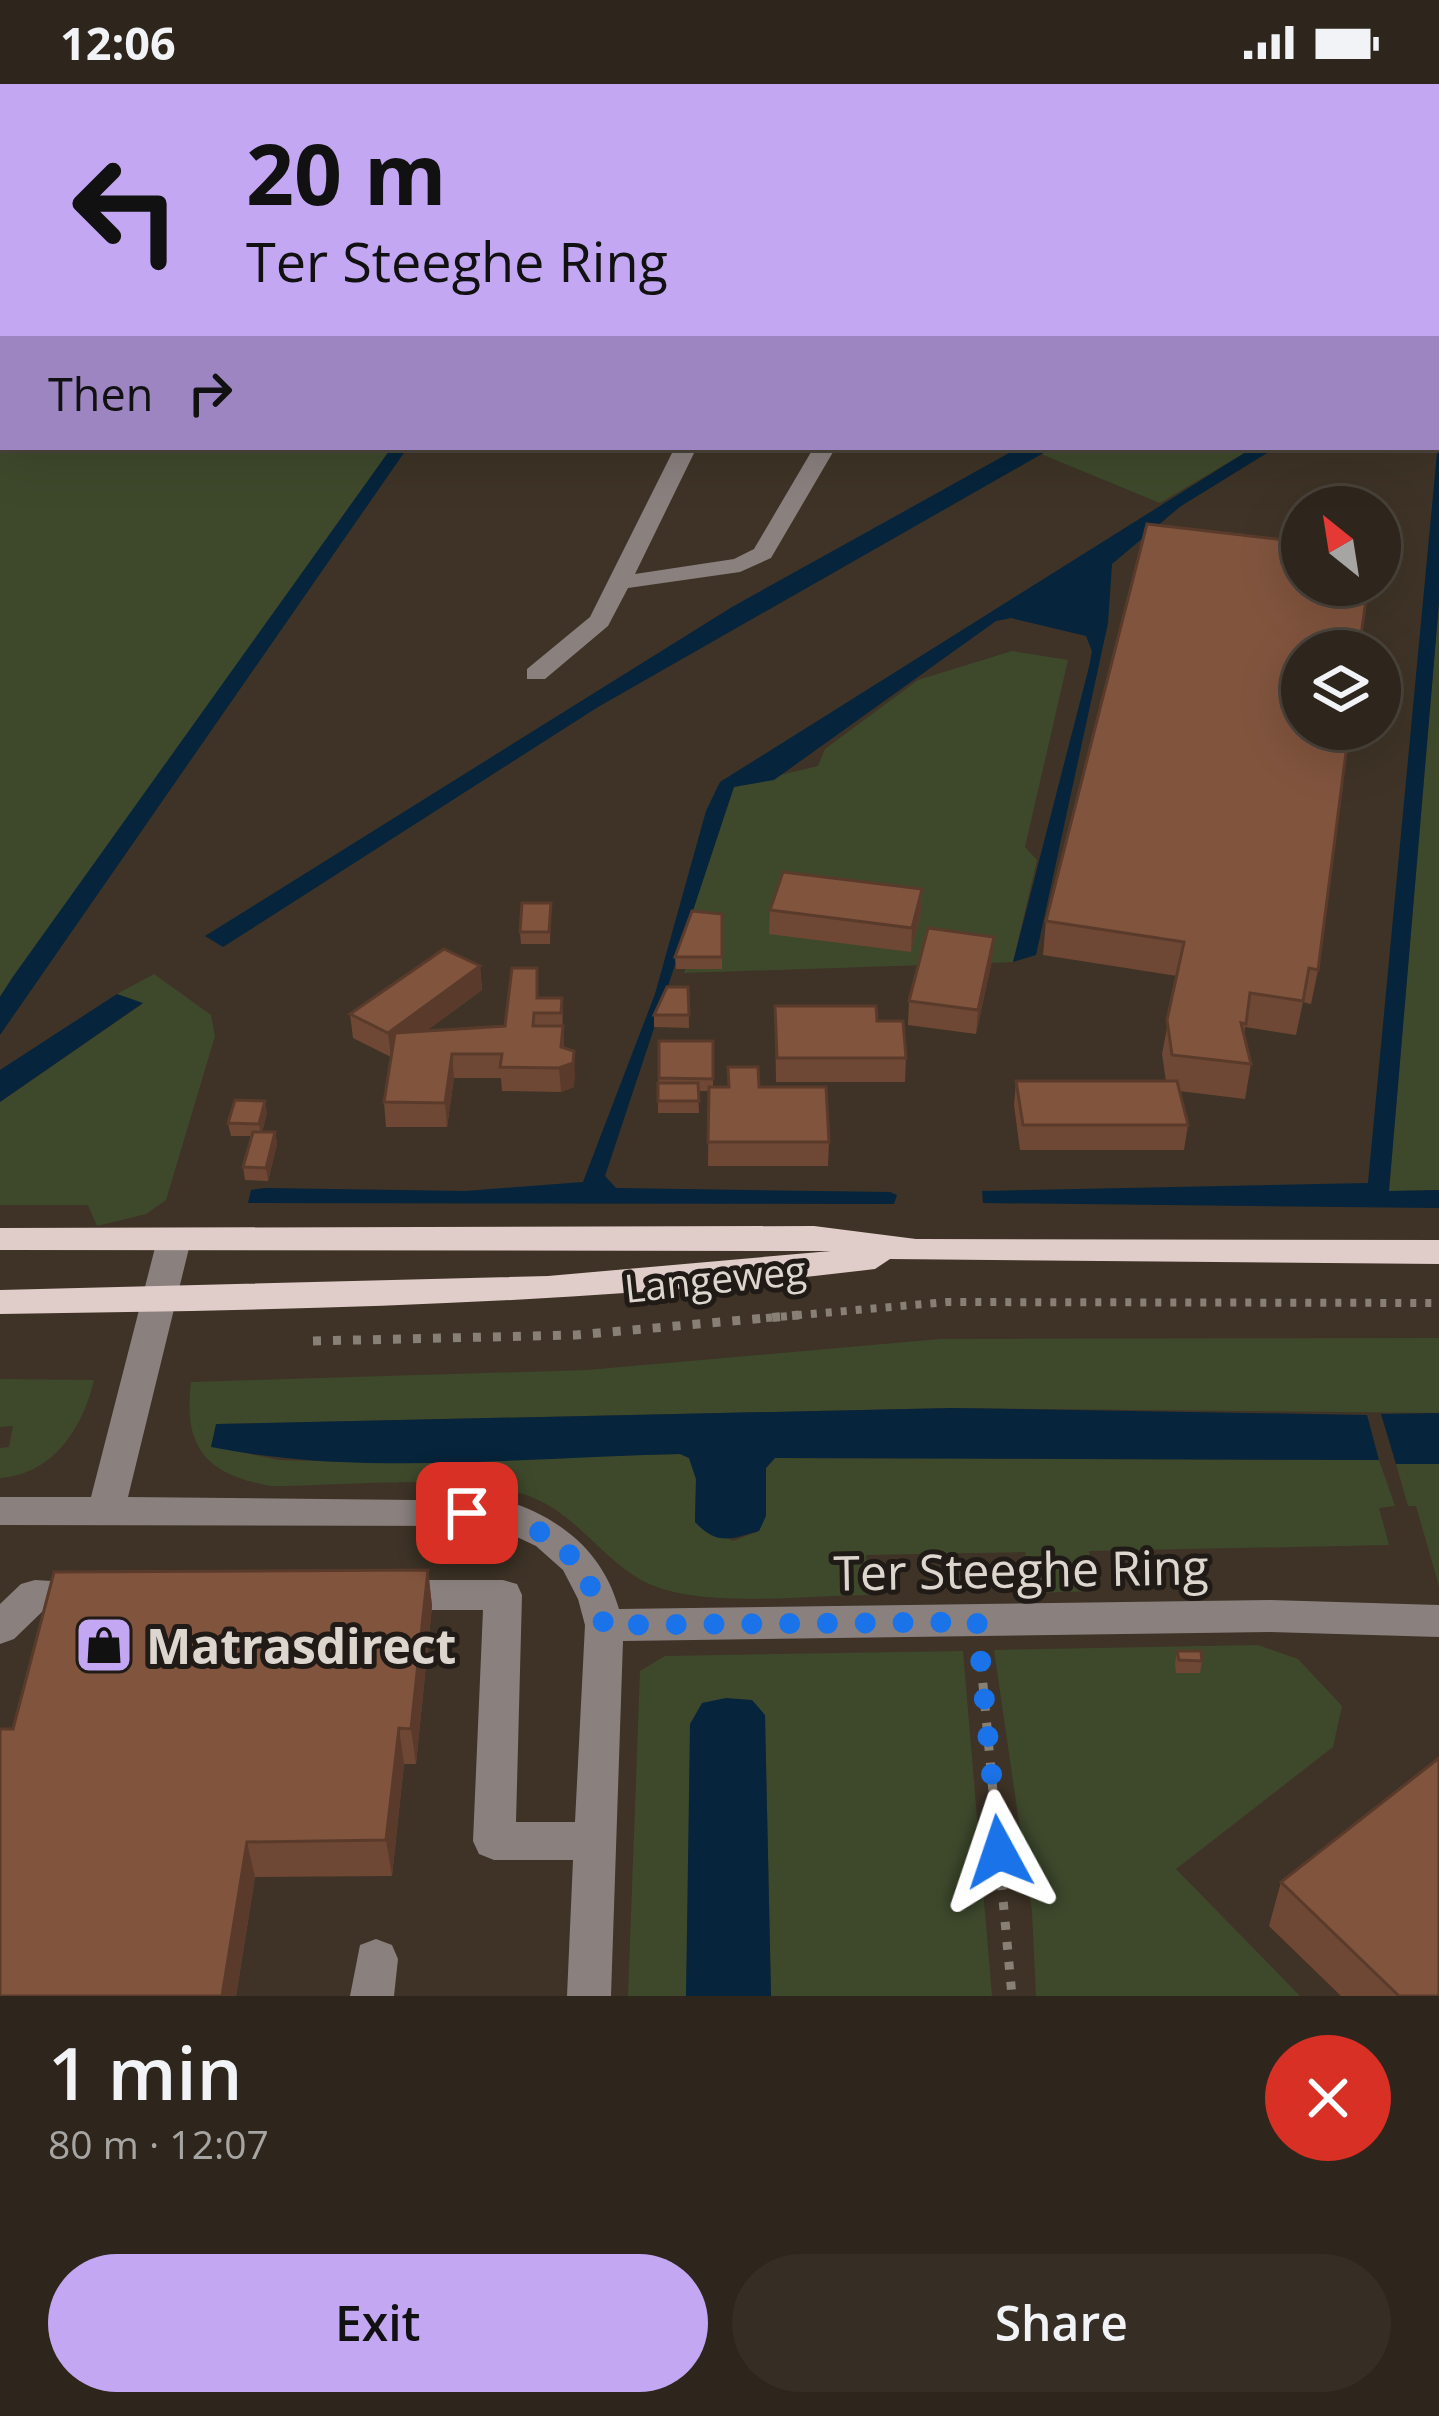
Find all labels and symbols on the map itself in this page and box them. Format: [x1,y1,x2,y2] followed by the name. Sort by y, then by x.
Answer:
[1281,486,1401,606] north arrow
[622,1242,808,1314] street label: Langeweg
[416,1462,518,1564] pin
[833,1533,1209,1605] street label: Ter Steeghe Ring
[146,1613,456,1678] place label: Matrasdirect
[73,1614,135,1676] shop icon: Matrasdirect
[936,1789,1062,1915] position arrow

